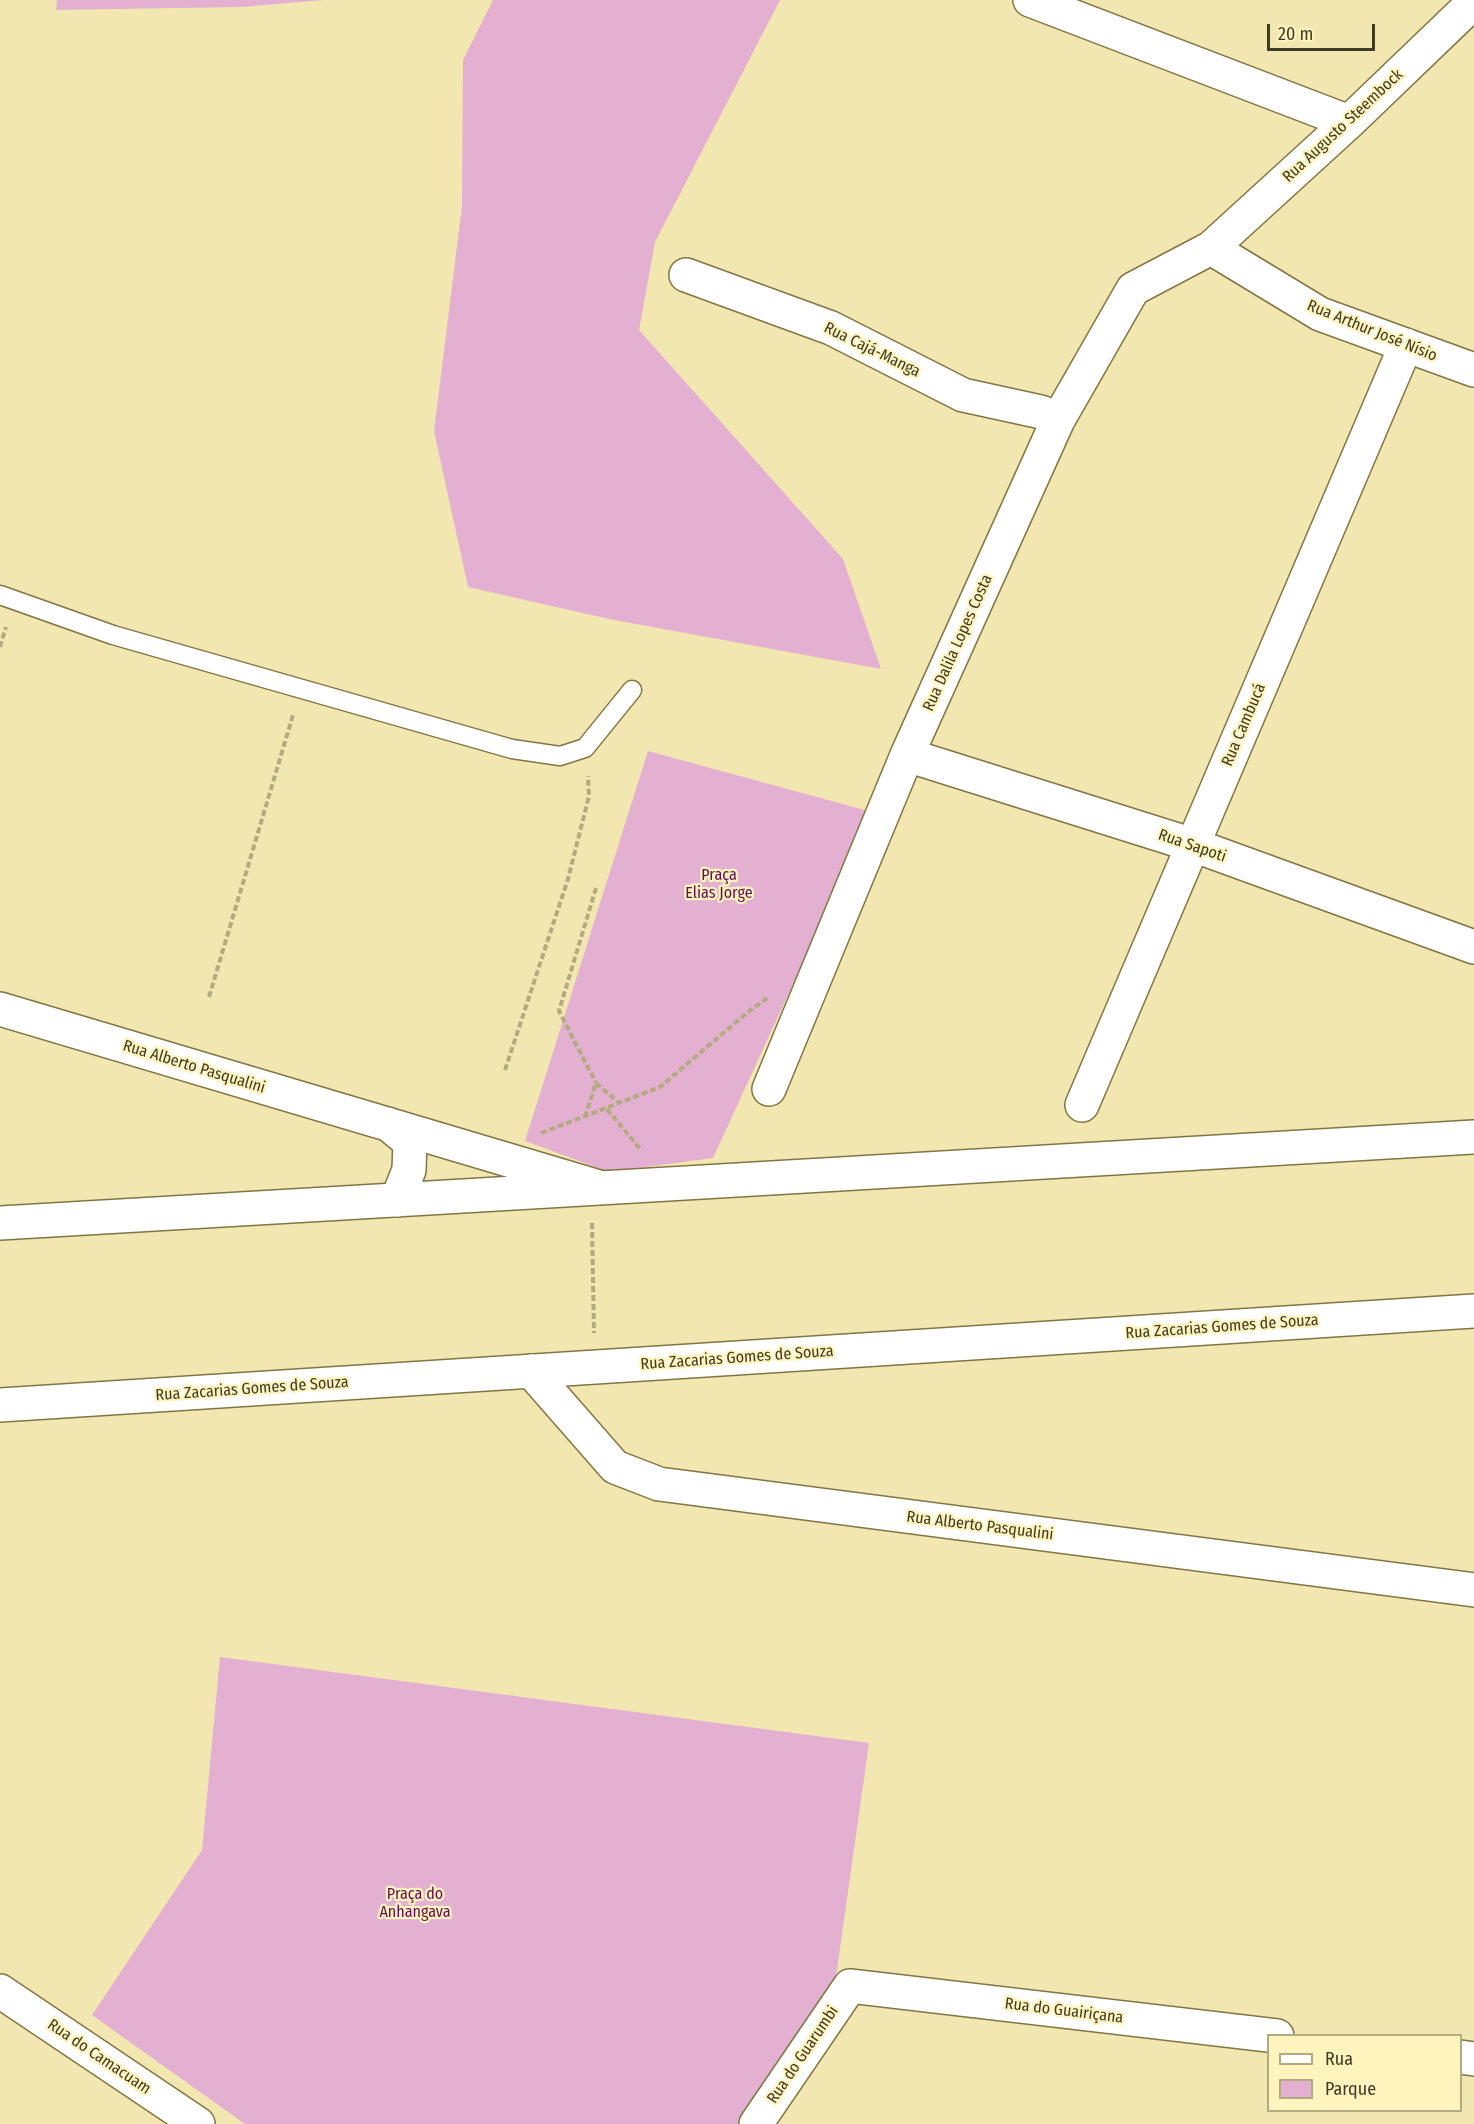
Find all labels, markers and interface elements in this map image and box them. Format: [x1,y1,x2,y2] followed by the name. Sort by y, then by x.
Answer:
[1270,12,1378,50] scale bar
[1278,23,1313,45] text: 20 m
[1279,65,1407,187] street label: Rua Augusto Steembock
[1304,296,1440,366] street label: Rua Arthur José Nísio
[821,318,923,382] street label: Rua Cajá-Manga
[919,572,997,714] street label: Rua Dalila Lopes Costa
[1218,681,1270,769] street label: Rua Cambucá
[1155,825,1229,867] street label: Rua Sapoti
[685,866,753,904] park label: Praça Elias Jorge
[120,1036,268,1098] street label: Rua Alberto Pasqualini
[1125,1311,1319,1343] street label: Rua Zacarias Gomes de Souza
[640,1342,834,1374] street label: Rua Zacarias Gomes de Souza
[155,1373,349,1405] street label: Rua Zacarias Gomes de Souza
[905,1507,1055,1545] street label: Rua Alberto Pasqualini
[379,1885,451,1923] park label: Praça do Anhangava
[1004,1994,1124,2028] street label: Rua do Guairiçana
[763,2003,843,2107] street label: Rua do Guarumbi
[44,2015,154,2099] street label: Rua do Camacuam
[1267,2034,1462,2112] legend
[1325,2048,1353,2070] text: Rua
[1325,2078,1376,2100] text: Parque

